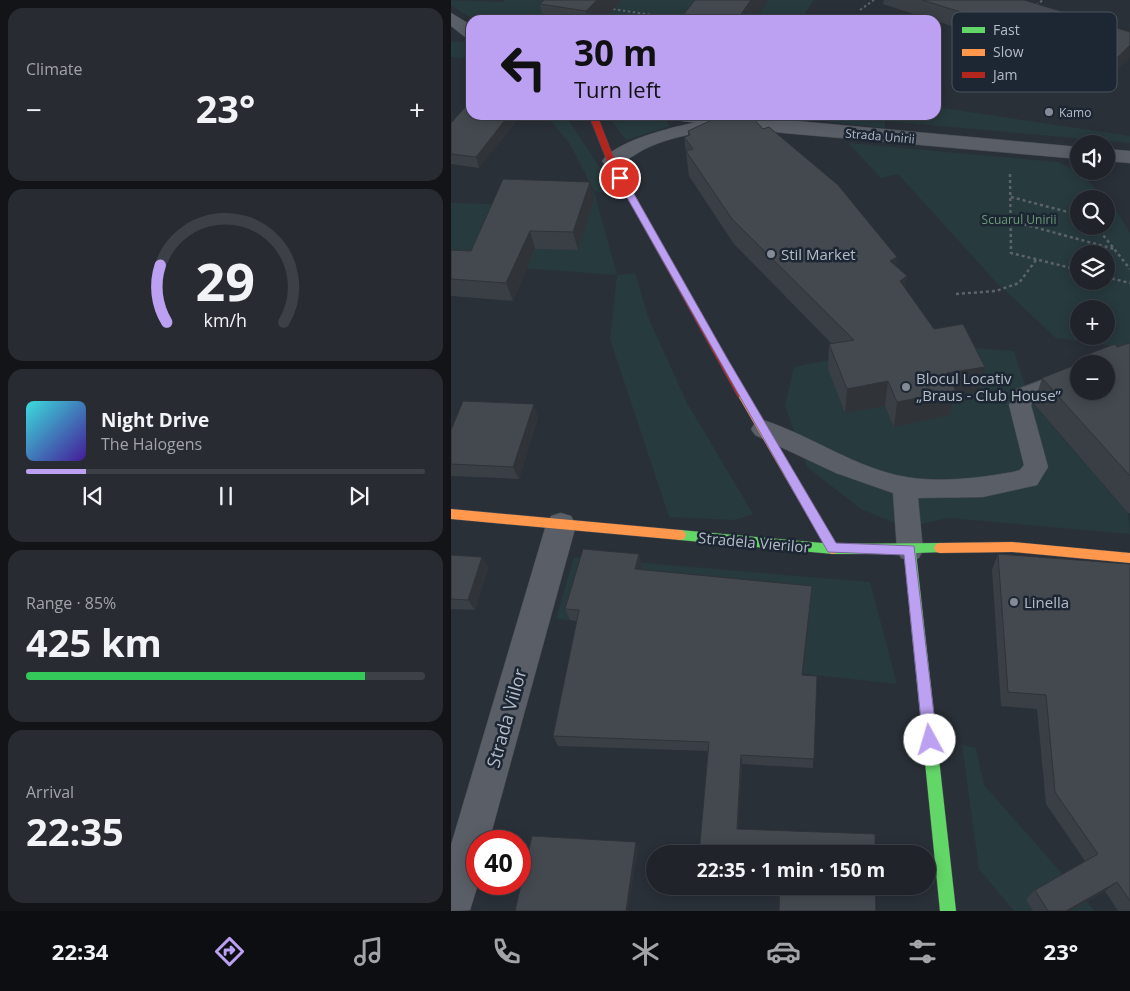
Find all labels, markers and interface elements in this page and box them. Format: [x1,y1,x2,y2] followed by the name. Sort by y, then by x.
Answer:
[952,12,1117,92] legend
[993,20,1020,39] text: Fast
[574,29,657,76] text: 30 m
[491,35,556,100] icon: left
[993,42,1024,61] text: Slow
[26,58,83,80] text: Climate
[991,65,1018,84] text: Jam
[574,74,661,104] text: Turn left
[196,82,255,134] text: 23°
[26,90,42,128] text: −
[409,90,425,128] text: +
[1059,104,1091,121] place label: Kamo
[1043,106,1055,118] marker: Kamo
[845,124,915,148] street label: Strada Unirii
[1070,135,1115,400] map controls
[1070,135,1115,180] button: sound
[599,157,641,199] pin
[606,164,634,192] icon: arrive
[1070,190,1115,235] button: search
[982,211,1056,228] park label: Scuarul Unirii
[781,244,856,264] place label: Stil Market
[196,245,255,316] text: 29
[1070,245,1115,290] button: layers
[765,248,777,260] marker: Stil Market
[1070,300,1115,345] button: +
[204,308,247,332] text: km/h
[1070,355,1115,400] button: −
[916,368,1062,405] place label: Blocul Locativ „Braus - Club House”
[900,381,912,393] marker: Blocul Locativ „Braus - Club House”
[101,407,209,433] text: Night Drive
[101,433,202,455] text: The Halogens
[79,482,107,510] icon: previous
[212,482,240,510] icon: pause
[345,482,373,510] icon: next
[698,527,810,557] street label: Stradela Vierilor
[26,592,116,614] text: Range · 85%
[1024,592,1069,612] place label: Linella
[1008,596,1020,608] marker: Linella
[26,616,162,668] text: 425 km
[480,665,532,770] street label: Strada Viilor
[903,713,955,765] position arrow
[26,781,74,803] text: Arrival
[26,805,124,857] text: 22:35
[466,830,531,895] speed limit sign: 40
[697,857,885,883] text: 22:35 · 1 min · 150 m
[212,934,247,969] icon: directions
[351,934,386,969] icon: music
[489,934,524,969] icon: phone
[628,934,663,969] icon: climate
[766,934,801,969] icon: car
[905,934,940,969] icon: filters
[52,936,108,966] text: 22:34
[1044,936,1078,966] text: 23°

